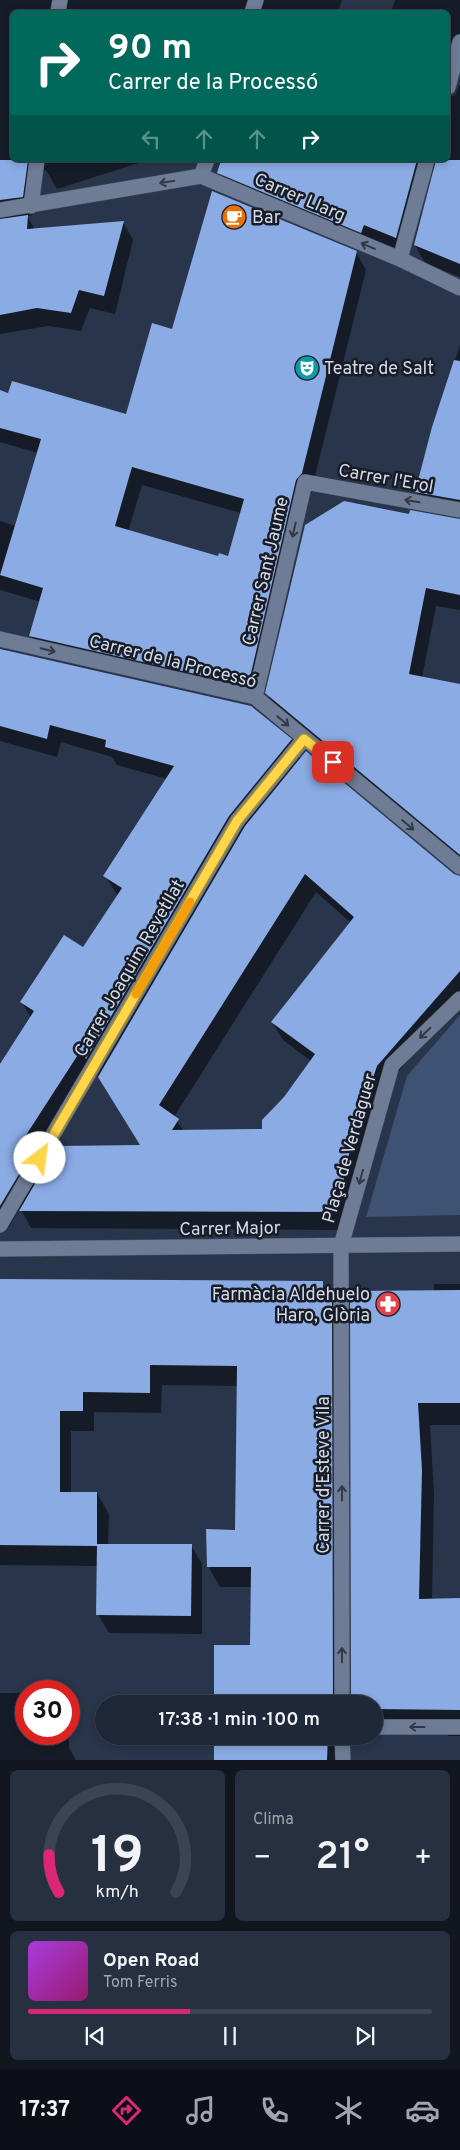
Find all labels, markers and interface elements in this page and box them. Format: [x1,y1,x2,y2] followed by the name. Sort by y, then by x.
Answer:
[108,27,192,71] text: 90 m
[25,30,90,95] icon: right
[108,70,318,97] text: Carrer de la Processó
[137,125,165,153] icon: left
[190,125,218,153] icon: ahead
[243,125,271,153] icon: ahead
[296,125,324,153] icon: right
[250,169,349,228] street label: Carrer Llarg
[160,178,176,188] one-way arrow
[221,204,247,230] cafe icon: Bar
[252,207,281,230] place label: Bar
[361,241,376,250] one-way arrow
[294,355,320,381] theatre icon: Teatre de Salt
[324,358,434,381] place label: Teatre de Salt
[336,460,435,499] street label: Carrer l'Erol
[238,495,295,648] street label: Carrer Sant Jaume
[404,496,420,506] one-way arrow
[289,521,298,537] one-way arrow
[86,630,259,694] street label: Carrer de la Processó
[39,646,55,655] one-way arrow
[277,716,290,727] one-way arrow
[312,741,354,783] pin
[319,748,347,776] icon: arrive
[402,819,415,830] one-way arrow
[70,876,191,1062] street label: Carrer Joaquim Revetllat
[419,1027,431,1039] one-way arrow
[318,1071,383,1226] street label: Plaça de Verdaguer
[13,1131,65,1183] position arrow
[355,1169,365,1185] one-way arrow
[179,1217,281,1242] street label: Carrer Major
[212,1284,370,1328] place label: Farmàcia Aldehuelo Haro, Glòria
[375,1291,401,1317] pharmacy icon: Farmàcia Aldehuelo Haro, Glòria
[313,1396,336,1554] street label: Carrer d'Esteve Vila
[337,1485,347,1501] one-way arrow
[337,1647,347,1664] one-way arrow
[15,1680,80,1745] speed limit sign: 30
[158,1708,320,1732] text: 17:38 · 1 min · 100 m
[409,1722,426,1732] one-way arrow
[253,1810,294,1830] text: Clima
[91,1825,144,1891] text: 19
[316,1834,369,1883] text: 21°
[253,1841,271,1877] text: −
[414,1841,432,1877] text: +
[96,1881,139,1904] text: km/h
[103,1949,199,1973] text: Open Road
[103,1973,177,1993] text: Tom Ferris
[81,2022,109,2050] icon: previous
[216,2022,244,2050] icon: pause
[351,2022,379,2050] icon: next
[109,2093,144,2128] icon: directions
[183,2093,218,2128] icon: music
[257,2093,292,2128] icon: phone
[331,2093,366,2128] icon: climate
[405,2093,440,2128] icon: car
[20,2097,70,2124] text: 17:37

